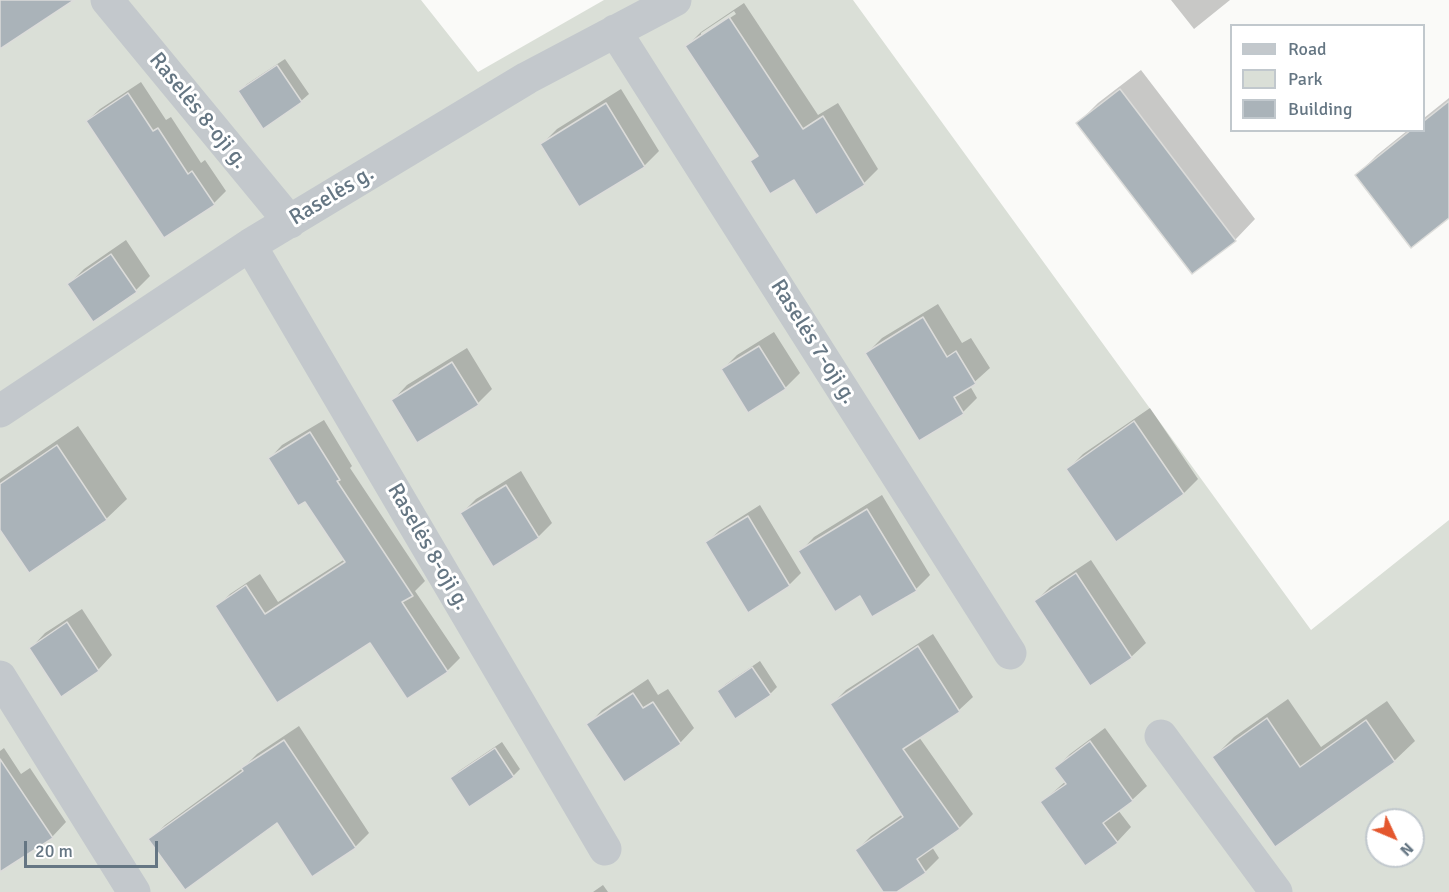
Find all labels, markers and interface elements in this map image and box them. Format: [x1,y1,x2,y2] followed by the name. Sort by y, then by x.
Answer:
[1230,24,1425,132] legend
[1288,38,1327,60] text: Road
[143,48,253,174] street label: Raselės 8-oji g.
[1288,68,1323,90] text: Park
[1288,98,1352,120] text: Building
[285,160,379,232] street label: Raselės g.
[764,275,862,409] street label: Raselės 7-oji g.
[381,479,475,615] street label: Raselės 8-oji g.
[1365,808,1425,868] north arrow
[27,829,160,867] scale bar
[1395,838,1418,860] text: N
[35,840,73,862] text: 20 m

